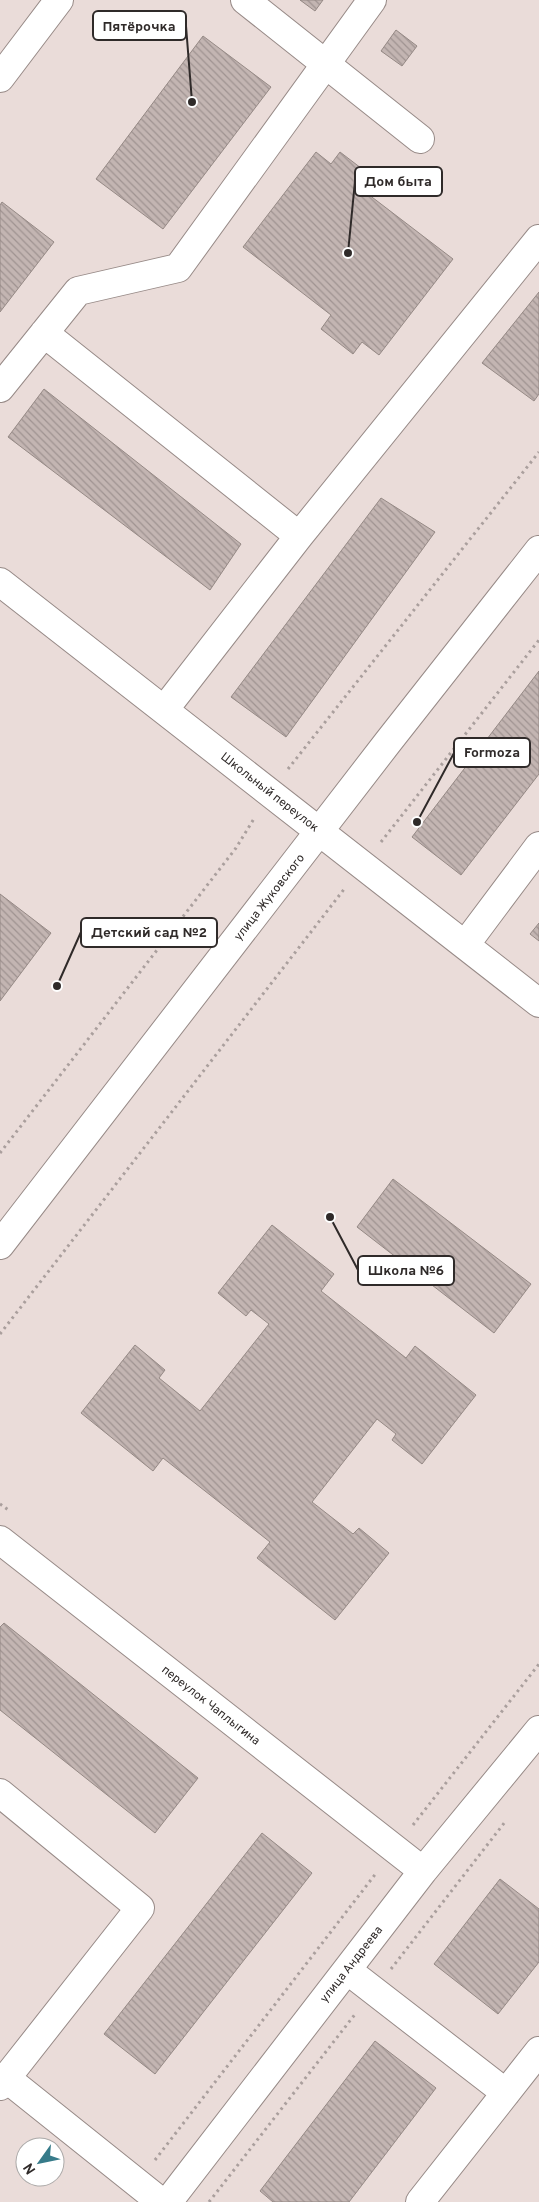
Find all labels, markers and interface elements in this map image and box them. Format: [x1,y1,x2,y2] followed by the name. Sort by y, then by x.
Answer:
[93,11,186,40] callout: Пятёрочка
[102,19,176,36] text: Пятёрочка
[355,167,442,196] callout: Дом быта
[364,174,432,191] text: Дом быта
[454,738,530,767] callout: Formoza
[464,745,520,762] text: Formoza
[217,749,322,836] street label: Школьный переулок
[231,851,309,944] street label: улица Жуковского
[81,918,217,947] callout: Детский сад №2
[91,925,207,942] text: Детский сад №2
[358,1256,454,1285] callout: Школа №6
[368,1263,444,1280] text: Школа №6
[158,1662,263,1749] street label: переулок Чаплыгина
[317,1923,387,2006] street label: улица Андреева
[15,2137,65,2187] north arrow
[20,2159,40,2177] text: N

